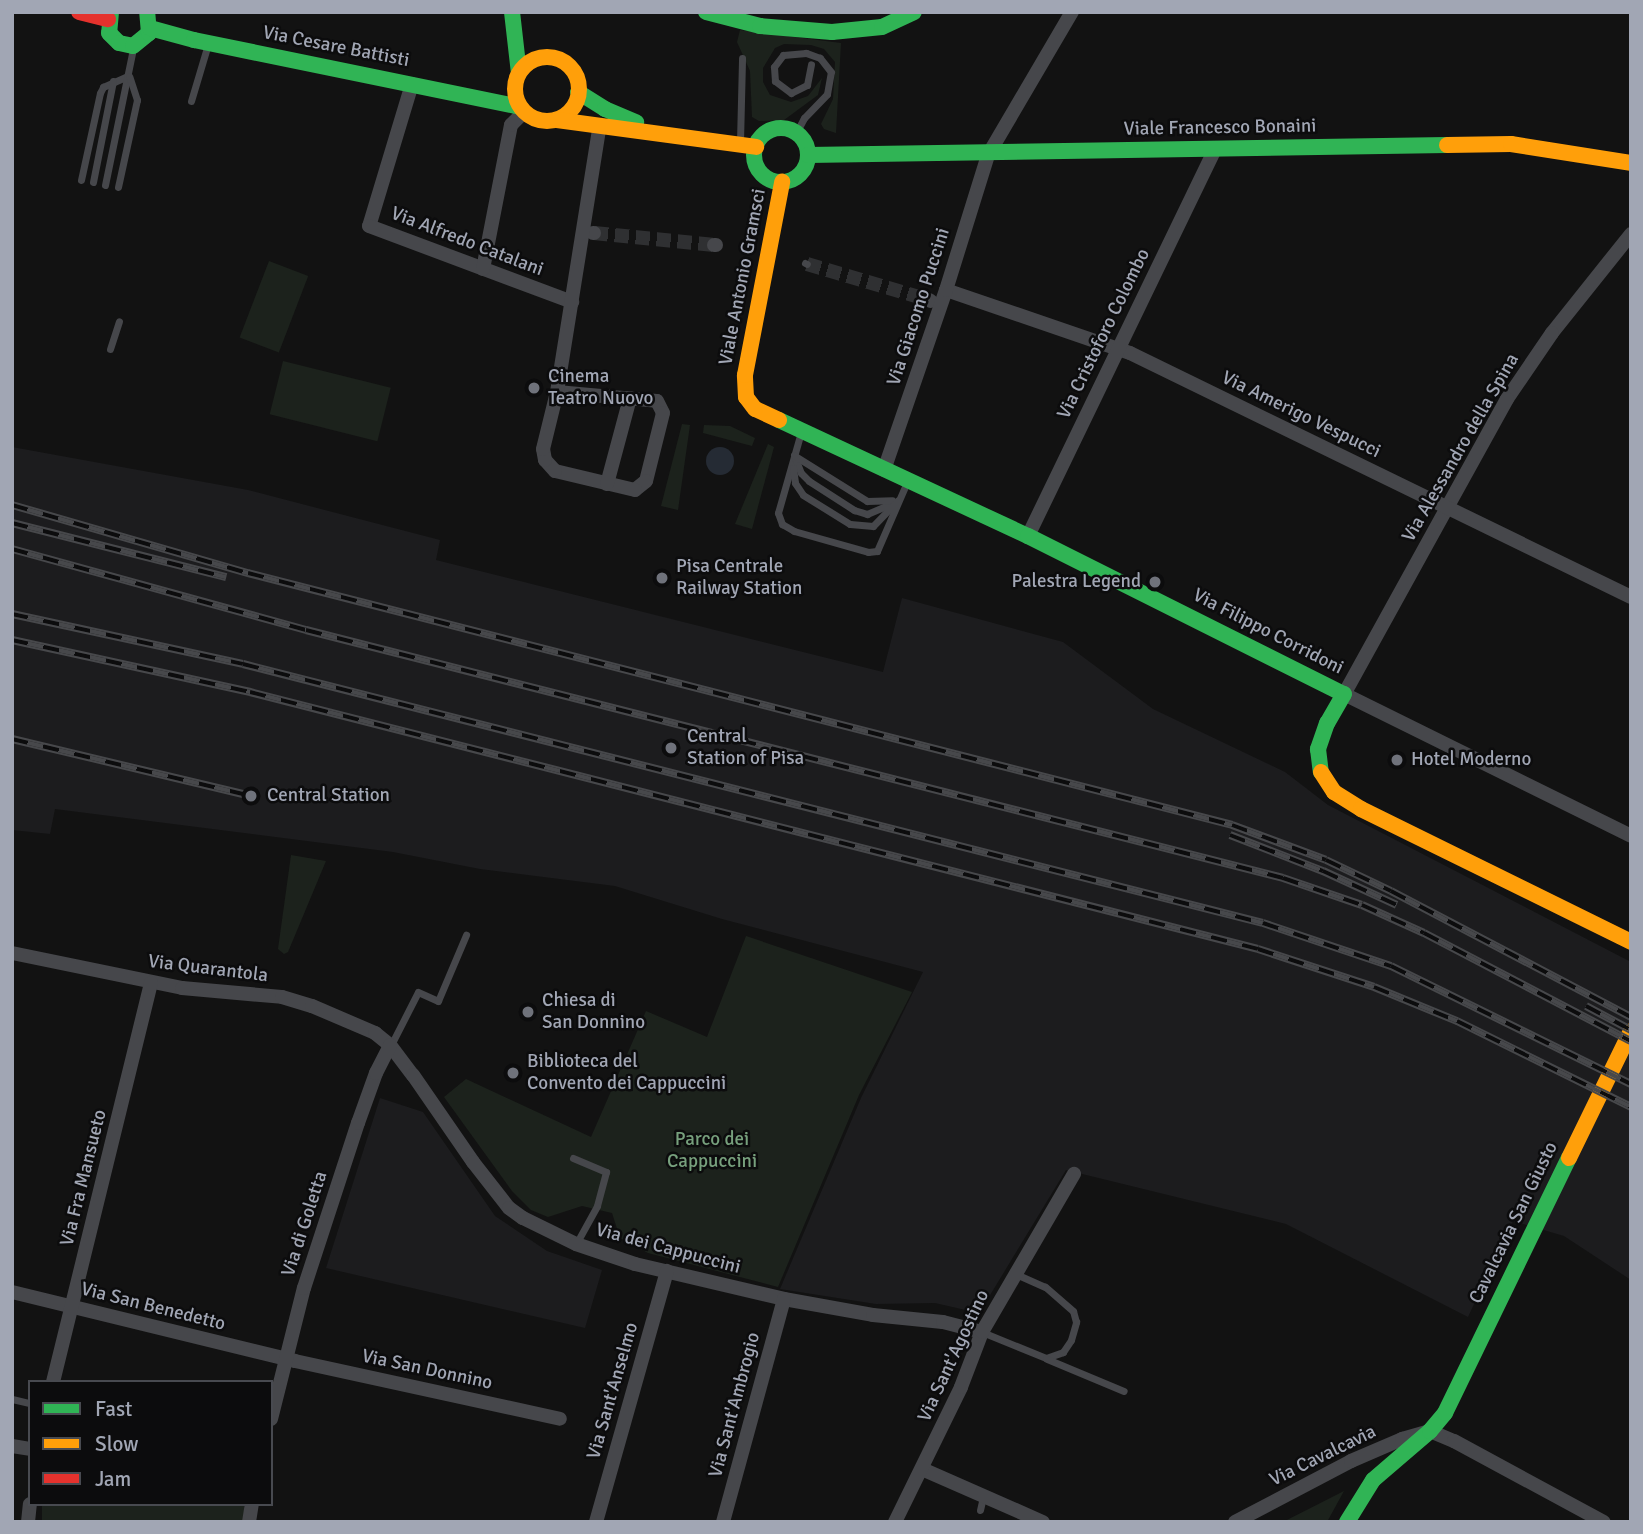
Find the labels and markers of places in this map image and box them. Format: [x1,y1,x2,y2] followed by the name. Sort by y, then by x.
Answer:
[548,366,653,410] place label: Cinema Teatro Nuovo
[526,380,542,396] marker: Cinema Teatro Nuovo
[676,556,802,600] place label: Pisa Centrale Railway Station
[654,570,670,586] marker: Pisa Centrale Railway Station
[1012,571,1141,593] place label: Palestra Legend
[1147,574,1163,590] marker: Palestra Legend
[687,726,804,770] place label: Central Station of Pisa
[661,738,681,758] marker: Central Station of Pisa
[1411,749,1531,771] place label: Hotel Moderno
[1389,752,1405,768] marker: Hotel Moderno
[267,785,390,807] place label: Central Station
[241,786,261,806] marker: Central Station
[542,990,645,1034] place label: Chiesa di San Donnino
[520,1004,536,1020] marker: Chiesa di San Donnino
[527,1051,726,1095] place label: Biblioteca del Convento dei Cappuccini
[505,1065,521,1081] marker: Biblioteca del Convento dei Cappuccini

